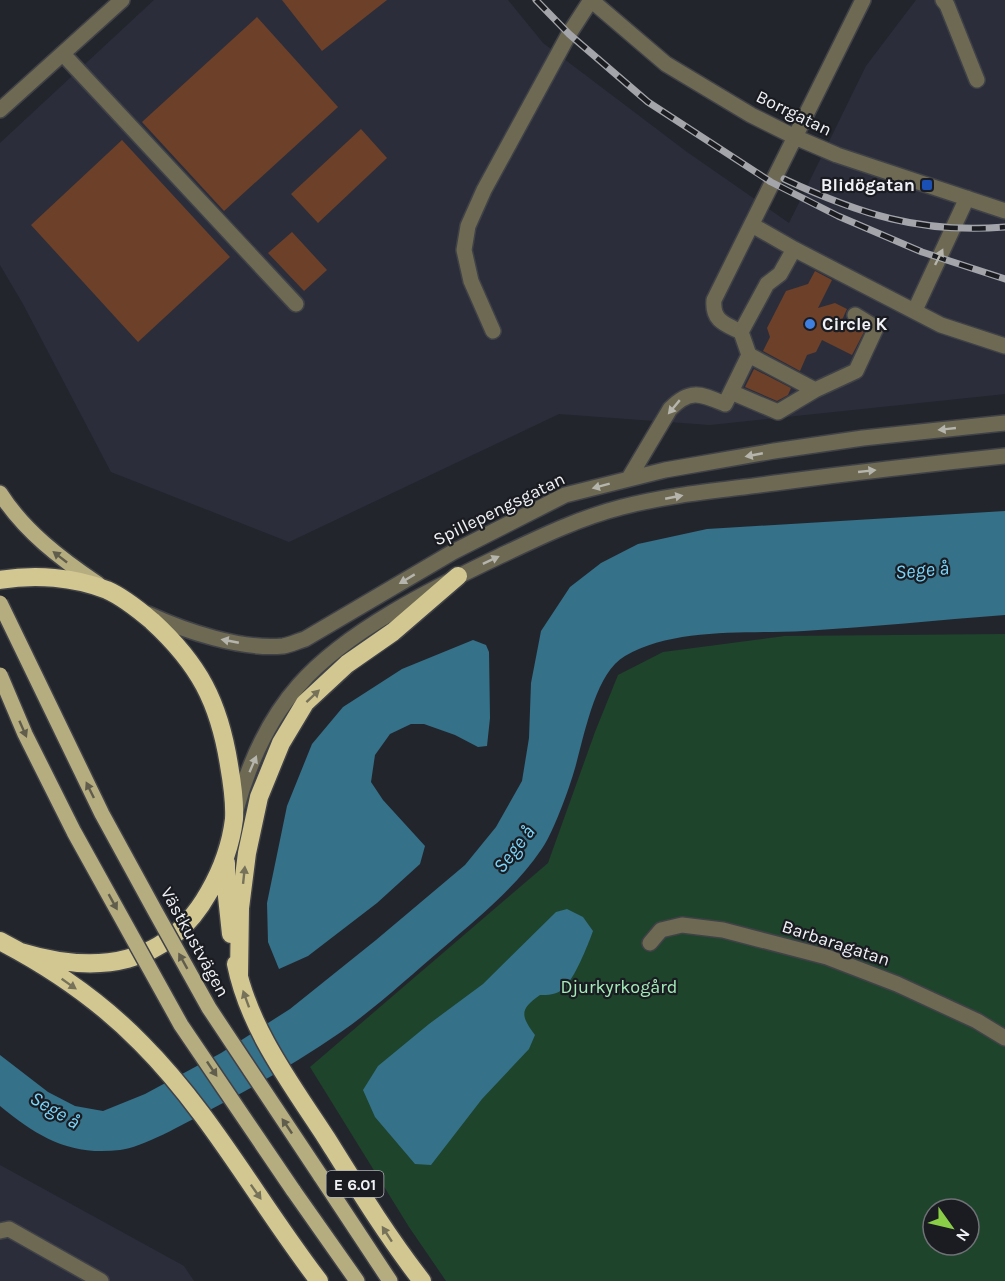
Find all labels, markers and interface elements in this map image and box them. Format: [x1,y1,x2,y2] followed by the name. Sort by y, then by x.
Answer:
[753,85,835,141] street label: Borrgatan
[821,174,915,196] place label: Blidögatan
[920,178,934,192] marker: Blidögatan
[935,248,944,265] one-way arrow
[822,313,887,335] place label: Circle K
[803,317,817,331] marker: Circle K
[667,399,680,415] one-way arrow
[937,424,956,434] one-way arrow
[744,451,763,460] one-way arrow
[858,466,877,476] one-way arrow
[429,468,569,550] street label: Spillepengsgatan
[592,481,610,491] one-way arrow
[665,492,684,501] one-way arrow
[52,551,68,564] one-way arrow
[482,556,499,565] one-way arrow
[894,556,950,584] water label: Sege å
[398,574,415,584] one-way arrow
[220,636,239,645] one-way arrow
[305,690,320,703] one-way arrow
[18,720,28,738] one-way arrow
[248,755,258,773] one-way arrow
[86,781,95,798] one-way arrow
[488,821,540,877] water label: Sege å
[239,865,249,884] one-way arrow
[156,883,234,1001] street label: Västkustvägen
[108,893,118,910] one-way arrow
[779,915,893,971] street label: Barbaragatan
[178,952,188,969] one-way arrow
[561,976,677,998] park label: Djurkyrkogård
[61,978,77,990] one-way arrow
[241,990,251,1008] one-way arrow
[206,1061,218,1077] one-way arrow
[26,1086,84,1134] water label: Sege å
[281,1119,293,1135] one-way arrow
[326,1171,384,1197] road number: E 6.01
[250,1183,262,1199] one-way arrow
[921,1197,981,1257] north arrow
[952,1225,974,1245] text: N
[382,1226,393,1242] one-way arrow

